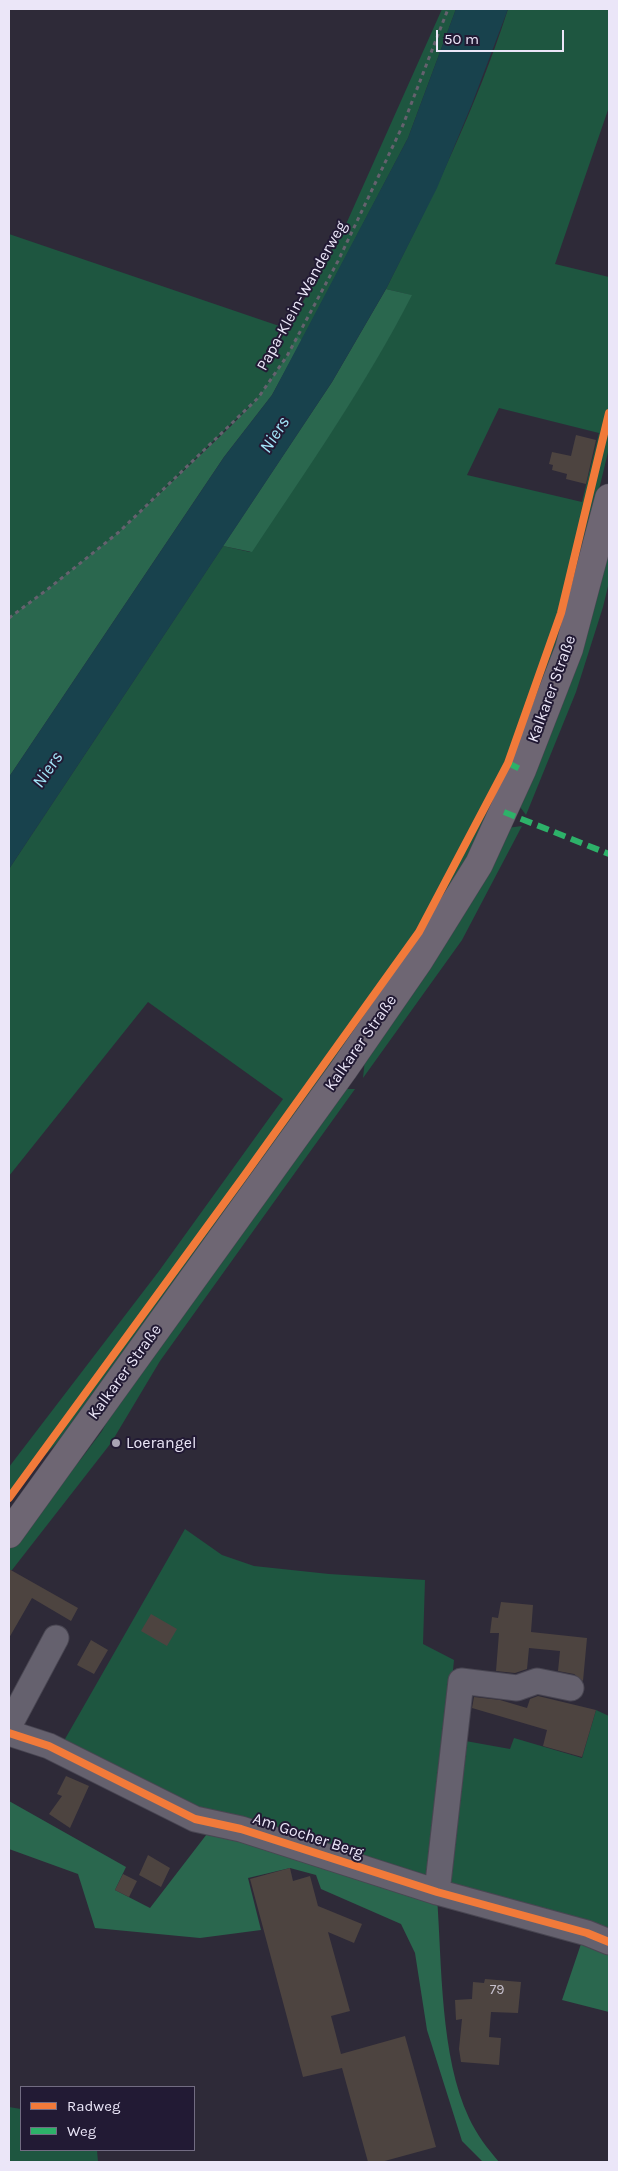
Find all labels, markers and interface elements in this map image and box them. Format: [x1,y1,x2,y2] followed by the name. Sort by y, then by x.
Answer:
[438,20,566,52] scale bar
[444,30,479,48] text: 50 m
[253,218,351,374] street label: Papa-Klein-Wanderweg
[255,413,295,457] water label: Niers
[524,633,580,745] street label: Kalkarer Straße
[28,748,68,792] water label: Niers
[321,991,401,1095] street label: Kalkarer Straße
[84,1321,166,1423] street label: Kalkarer Straße
[126,1433,196,1453] place label: Loerangel
[110,1437,122,1449] marker: Loerangel
[250,1809,366,1863] street label: Am Gocher Berg
[490,1982,504,1998] house number: 79
[20,2086,195,2151] legend
[67,2097,120,2115] text: Radweg
[67,2122,96,2140] text: Weg

